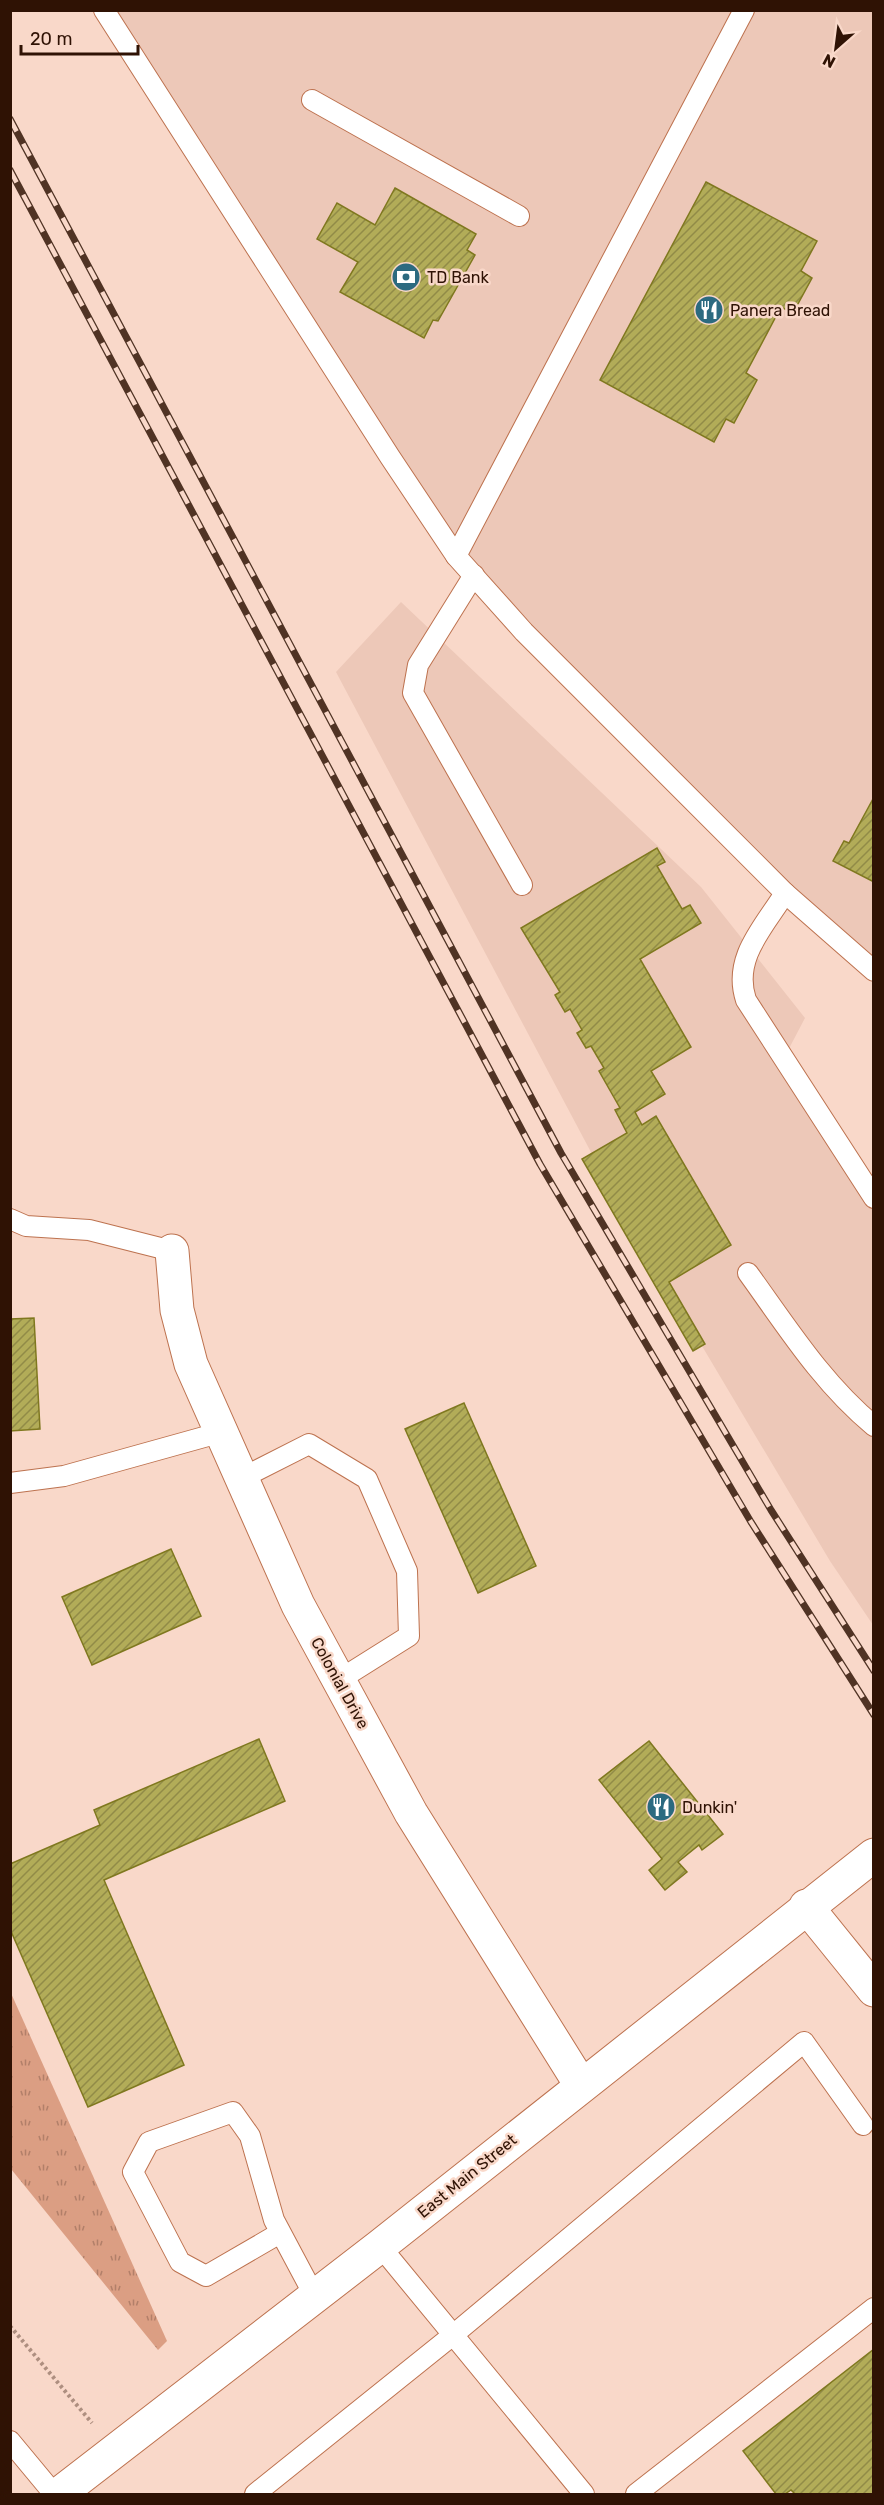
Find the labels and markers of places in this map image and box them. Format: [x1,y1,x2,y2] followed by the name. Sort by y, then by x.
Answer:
[390,261,422,293] bank icon: TD Bank
[427,268,489,287] place label: TD Bank
[693,294,725,326] restaurant icon: Panera Bread
[730,301,830,320] place label: Panera Bread
[645,1791,677,1823] restaurant icon: Dunkin'
[682,1798,737,1817] place label: Dunkin'

